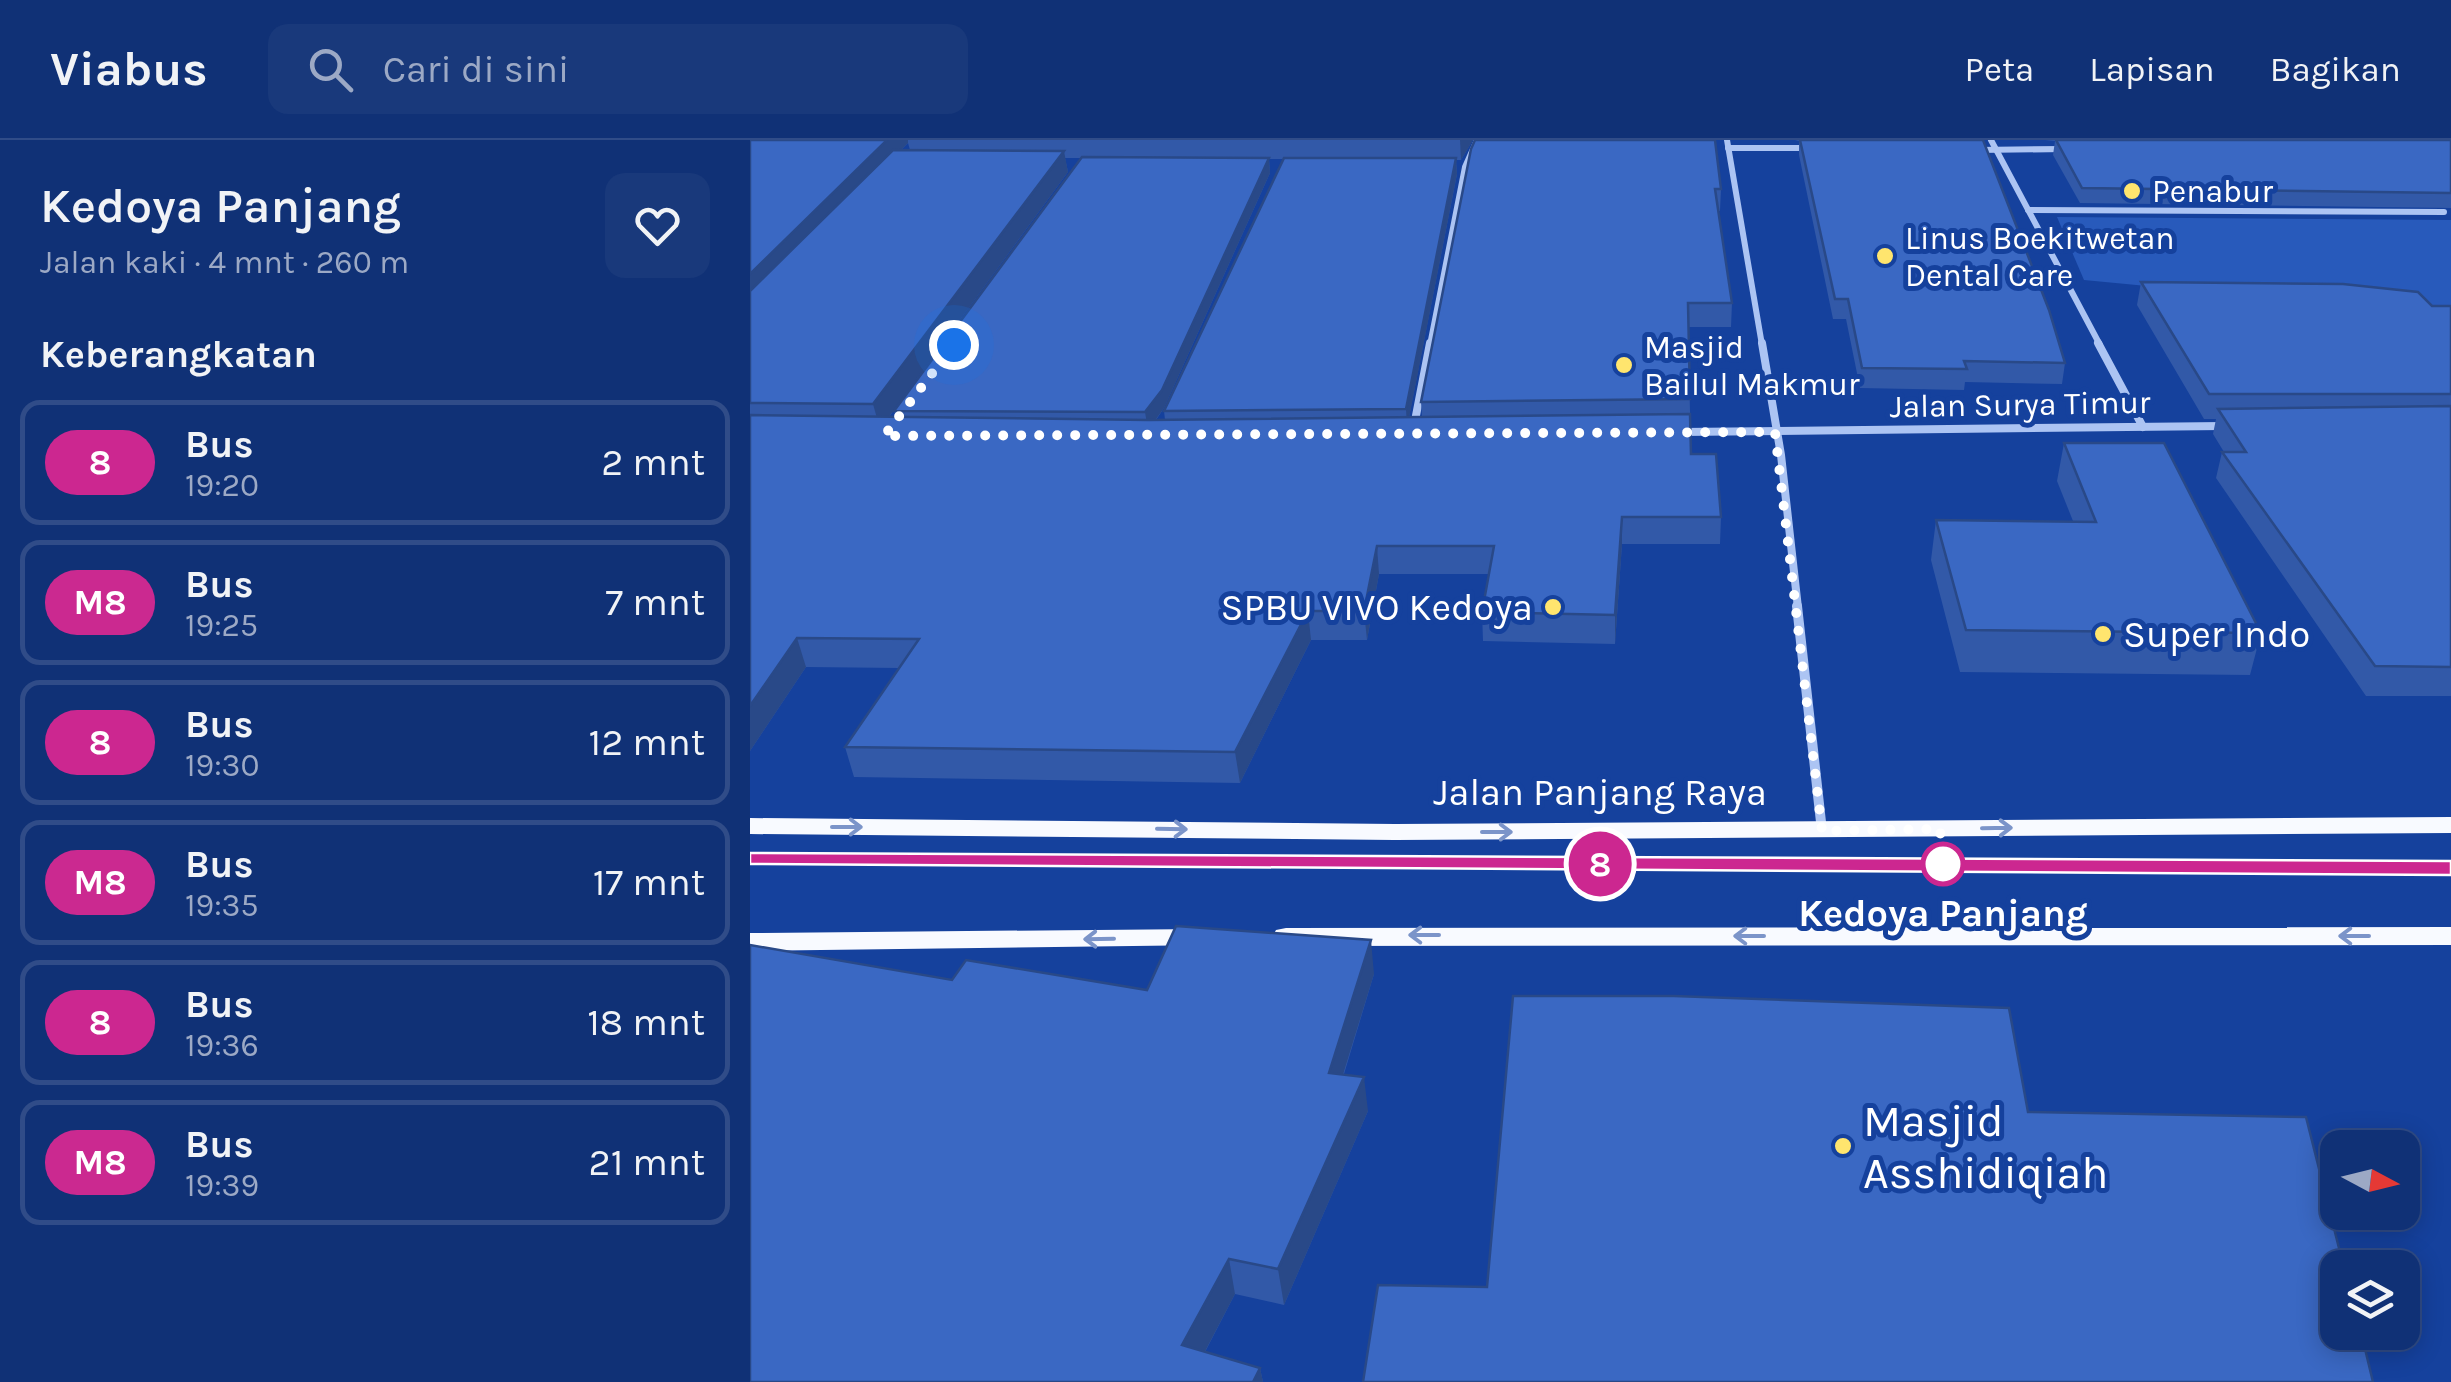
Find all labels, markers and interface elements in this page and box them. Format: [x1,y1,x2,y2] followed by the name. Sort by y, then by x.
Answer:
[268,24,968,114] search box
[50,41,208,97] text: Viabus
[303,42,358,97] icon: search
[383,47,569,92] text: Cari di sini
[1965,49,2034,90] text: Peta
[2089,49,2215,90] text: Lapisan
[2270,49,2401,90] text: Bagikan
[605,173,710,278] button: heart
[2152,173,2273,210] place label: Penabur
[40,178,401,234] text: Kedoya Panjang
[2121,180,2143,202] marker: Penabur
[1905,220,2175,294] place label: Linus Boekitwetan Dental Care
[40,244,409,281] text: Jalan kaki · 4 mnt · 260 m
[1874,245,1896,267] marker: Linus Boekitwetan Dental Care
[929,320,979,370] your location
[1644,329,1860,403] place label: Masjid Bailul Makmur
[40,332,317,377] text: Keberangkatan
[1613,354,1635,376] marker: Masjid Bailul Makmur
[1889,384,2151,425] street label: Jalan Surya Timur
[185,422,254,467] text: Bus
[601,440,705,485] text: 2 mnt
[89,442,111,483] text: 8
[185,467,259,504] text: 19:20
[185,562,254,607] text: Bus
[605,580,705,625] text: 7 mnt
[73,582,127,623] text: M8
[1220,585,1533,630] place label: SPBU VIVO Kedoya
[1542,596,1564,618] marker: SPBU VIVO Kedoya
[185,607,258,644] text: 19:25
[2123,612,2310,657] place label: Super Indo
[2092,623,2114,645] marker: Super Indo
[185,702,254,747] text: Bus
[589,720,705,765] text: 12 mnt
[89,722,111,763] text: 8
[185,747,259,784] text: 19:30
[1433,770,1767,815] street label: Jalan Panjang Raya
[830,818,863,836] one-way arrow
[1981,819,2013,838] one-way arrow
[1156,820,1188,839] one-way arrow
[1480,822,1513,842] one-way arrow
[1568,832,1632,896] line badge: 8
[185,842,254,887] text: Bus
[1922,843,1964,885] marker: Kedoya Panjang
[1589,844,1611,885] text: 8
[593,860,705,905] text: 17 mnt
[73,862,127,903] text: M8
[185,887,258,924] text: 19:35
[1798,891,2088,936] place label: Kedoya Panjang
[1408,926,1440,944] one-way arrow
[1733,926,1766,946] one-way arrow
[2338,926,2370,946] one-way arrow
[1083,930,1116,948] one-way arrow
[185,982,254,1027] text: Bus
[587,1000,705,1045] text: 18 mnt
[89,1002,111,1043] text: 8
[185,1027,259,1064] text: 19:36
[1863,1095,2108,1200] place label: Masjid Asshidiqiah
[185,1122,254,1167] text: Bus
[2320,1130,2420,1230] north arrow
[2320,1130,2420,1350] map controls
[1832,1135,1854,1157] marker: Masjid Asshidiqiah
[589,1140,705,1185] text: 21 mnt
[73,1142,127,1183] text: M8
[185,1167,259,1204] text: 19:39
[2320,1250,2420,1350] button: layers

